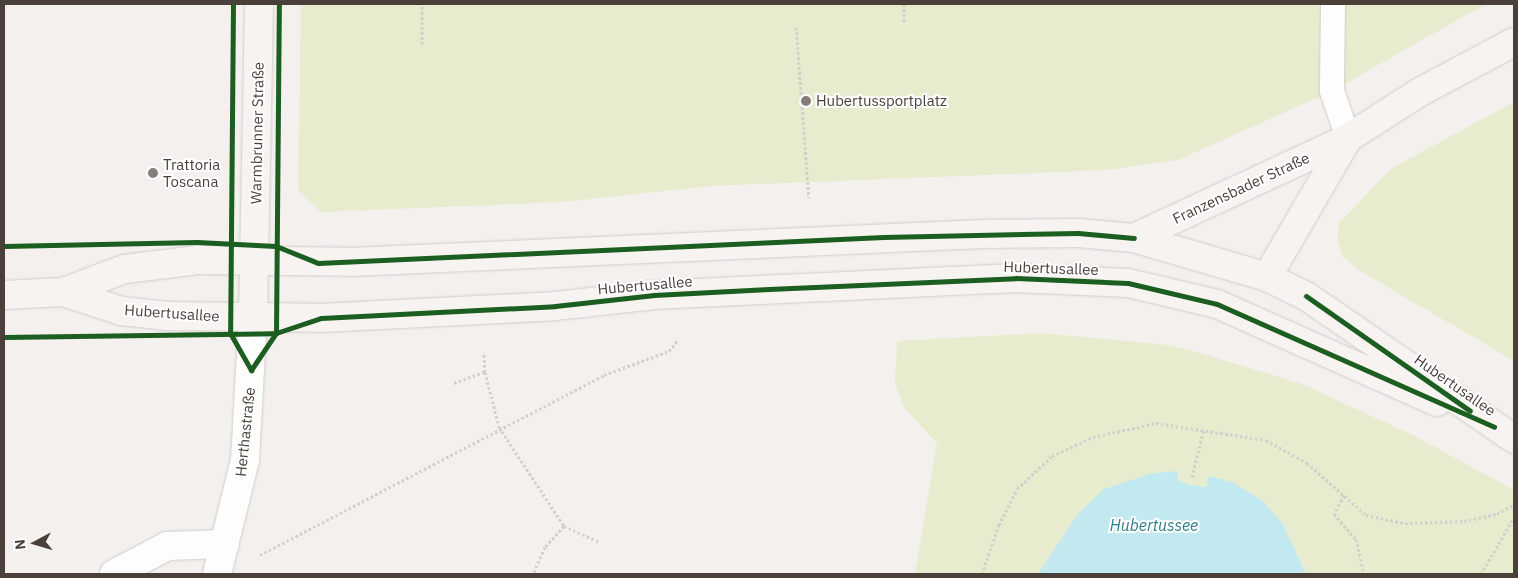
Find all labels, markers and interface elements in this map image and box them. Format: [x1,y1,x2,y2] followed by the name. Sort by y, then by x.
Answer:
[247,62,267,204] street label: Warmbrunner Straße
[816,92,947,110] place label: Hubertussportplatz
[800,95,812,107] marker: Hubertussportplatz
[1170,148,1312,228] street label: Franzensbader Straße
[163,155,220,190] place label: Trattoria Toscana
[147,167,159,179] marker: Trattoria Toscana
[1003,257,1099,279] street label: Hubertusallee
[597,272,693,298] street label: Hubertusallee
[124,301,220,325] street label: Hubertusallee
[1411,350,1499,420] street label: Hubertusallee
[231,386,259,478] street label: Herthastraße
[1110,515,1198,535] water label: Hubertussee
[10,518,60,568] north arrow
[11,539,30,551] text: N

